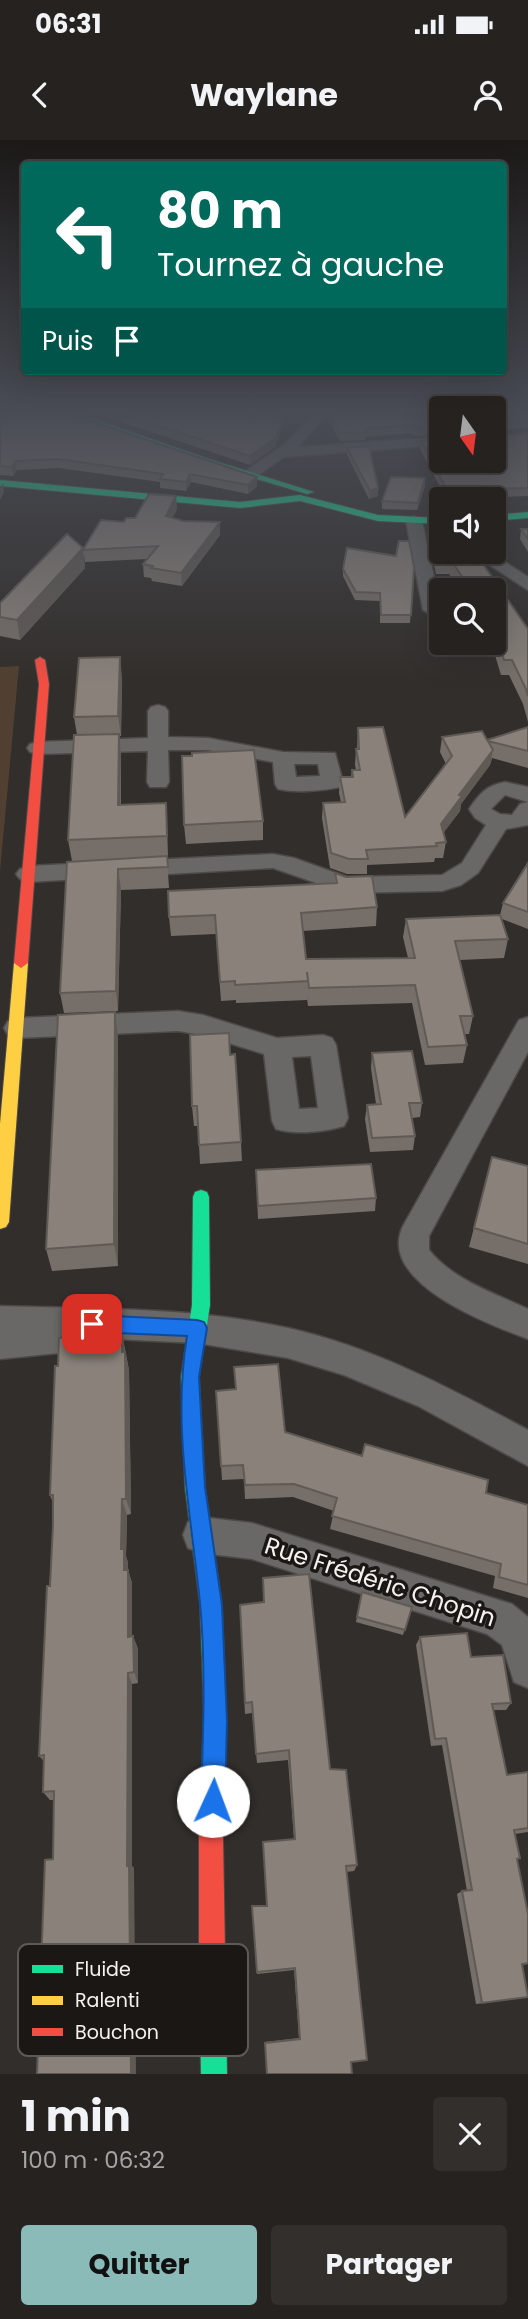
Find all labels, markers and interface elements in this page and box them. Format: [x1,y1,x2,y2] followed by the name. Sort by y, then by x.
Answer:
[35,6,101,42] text: 06:31
[190,72,338,117] text: Waylane
[21,76,59,114] icon: back
[469,76,507,114] icon: person
[157,177,283,245] text: 80 m
[42,189,133,280] icon: left
[157,242,444,287] text: Tournez à gauche
[108,322,146,360] icon: arrive
[42,323,94,359] text: Puis
[429,396,506,472] north arrow
[429,396,506,655] map controls
[429,487,506,564] button: sound
[429,578,506,655] button: search
[62,1294,122,1354] pin
[73,1305,111,1343] icon: arrive
[261,1529,500,1634] street label: Rue Frédéric Chopin
[176,1764,250,1838] position arrow
[18,1944,248,2056] legend
[75,1956,131,1983] text: Fluide
[75,1987,140,2014] text: Ralenti
[75,2019,159,2046] text: Bouchon
[21,2087,131,2146] text: 1 min
[433,2097,507,2171] button: close
[21,2144,165,2176] text: 100 m · 06:32
[21,2225,257,2305] button: Quitter
[271,2225,507,2305] button: Partager

